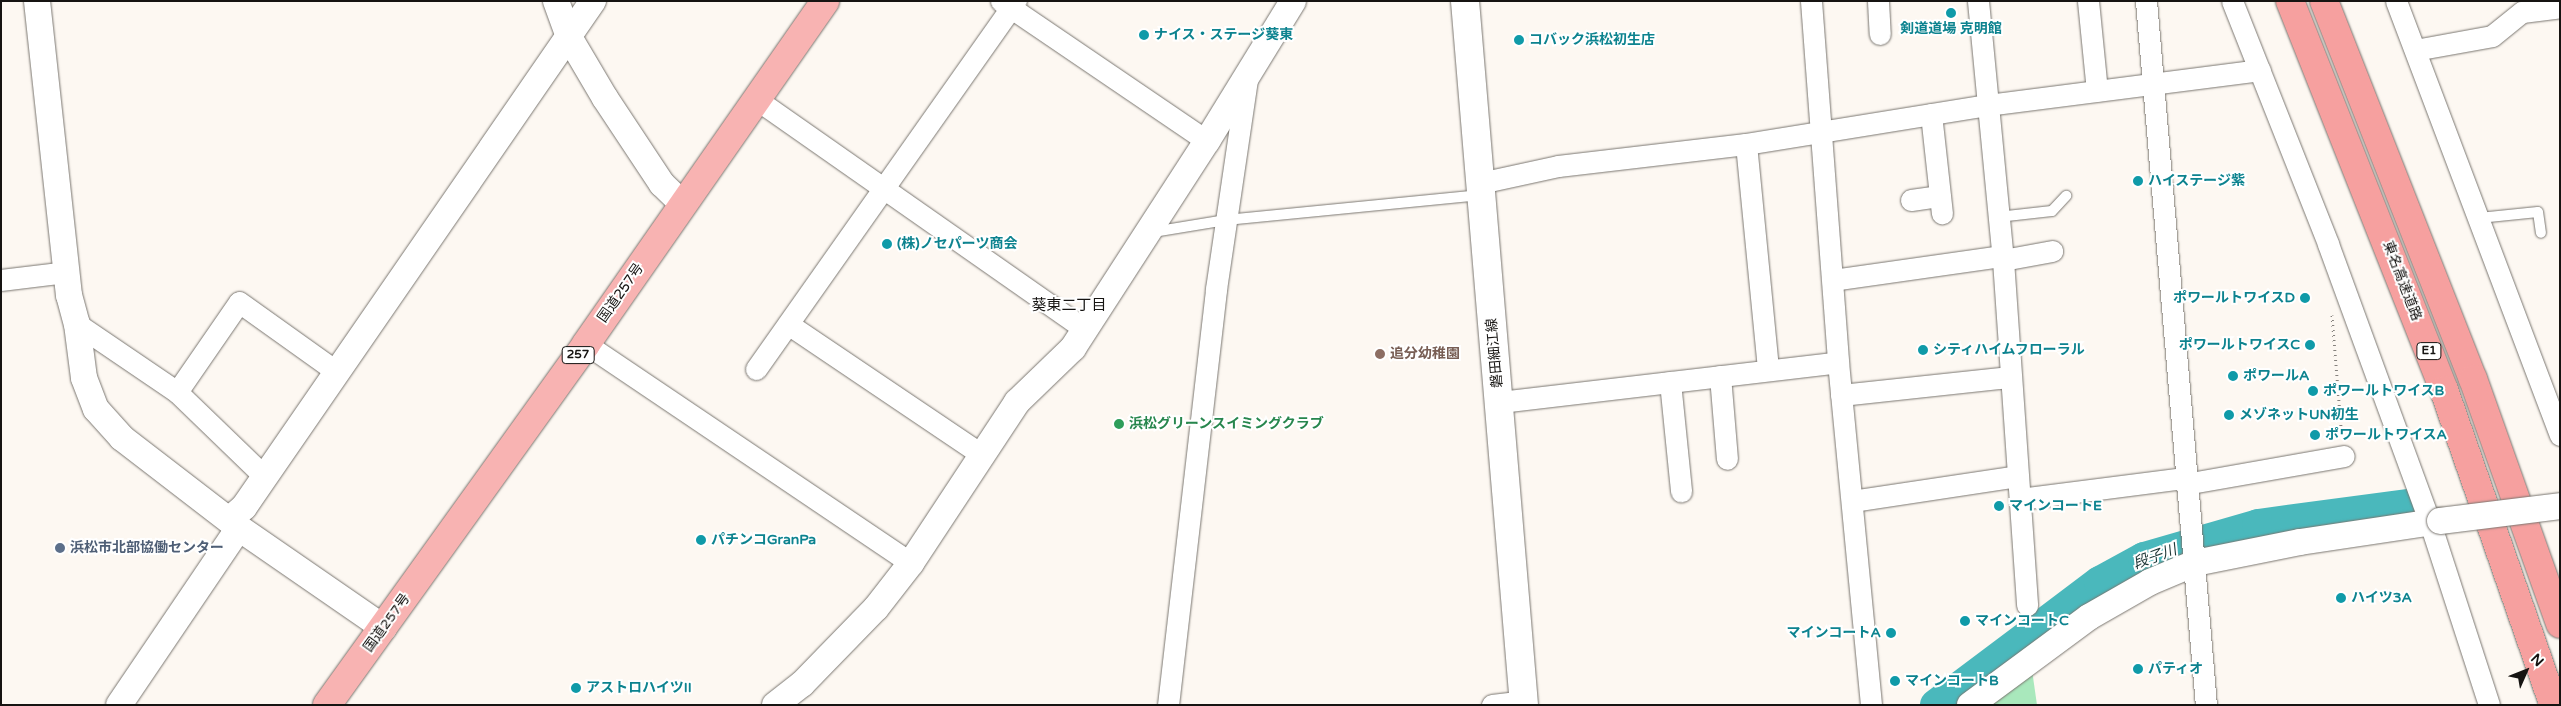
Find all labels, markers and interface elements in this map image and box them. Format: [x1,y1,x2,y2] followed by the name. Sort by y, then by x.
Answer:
[1945,7,1957,19] marker: 剣道道場 克明館
[1900,21,2002,37] place label: 剣道道場 克明館
[1154,27,1294,43] place label: ナイス・ステージ葵東
[1138,29,1150,41] marker: ナイス・ステージ葵東
[1529,32,1655,48] place label: コバック浜松初生店
[1513,34,1525,46] marker: コバック浜松初生店
[2148,173,2246,189] place label: ハイステージ紫
[2132,175,2144,187] marker: ハイステージ紫
[897,236,1018,252] place label: (株)ノセパーツ商会
[881,238,893,250] marker: (株)ノセパーツ商会
[2379,239,2425,323] street label: 東名高速道路
[595,260,647,326] street label: 国道257号
[2172,290,2295,306] place label: ポワールトワイスD
[2299,292,2311,304] marker: ポワールトワイスD
[1032,297,1106,315] district label: 葵東二丁目
[1484,317,1506,389] street label: 磐田細江線
[2178,337,2300,353] place label: ポワールトワイスC
[2304,339,2316,351] marker: ポワールトワイスC
[1933,342,2087,358] place label: シティハイムフローラル
[2415,342,2443,361] road number: E1
[1917,344,1929,356] marker: シティハイムフローラル
[560,346,596,364] road number: 257
[1390,346,1460,362] place label: 追分幼稚園
[1374,348,1386,360] marker: 追分幼稚園
[2243,368,2309,384] place label: ポワールA
[2227,370,2239,382] marker: ポワールA
[2323,383,2445,399] place label: ポワールトワイスB
[2307,385,2319,397] marker: ポワールトワイスB
[2239,407,2359,423] place label: メゾネットUN初生
[2223,409,2235,421] marker: メゾネットUN初生
[1129,416,1325,432] place label: 浜松グリーンスイミングクラブ
[1113,418,1125,430] marker: 浜松グリーンスイミングクラブ
[2325,427,2447,443] place label: ポワールトワイスA
[2309,429,2321,441] marker: ポワールトワイスA
[2009,498,2102,514] place label: マインコートE
[1993,500,2005,512] marker: マインコートE
[711,532,816,548] place label: パチンコGranPa
[695,534,707,546] marker: パチンコGranPa
[70,540,224,556] place label: 浜松市北部協働センター
[2131,541,2179,573] water label: 段子川
[54,542,66,554] marker: 浜松市北部協働センター
[360,590,414,656] street label: 国道257号
[2351,590,2412,606] place label: ハイツ3A
[2335,592,2347,604] marker: ハイツ3A
[1975,613,2069,629] place label: マインコートC
[1959,615,1971,627] marker: マインコートC
[1787,625,1881,641] place label: マインコートA
[1885,627,1897,639] marker: マインコートA
[2501,646,2551,696] north arrow
[2527,650,2547,670] text: N
[2148,661,2204,677] place label: パティオ
[2132,663,2144,675] marker: パティオ
[1905,673,1999,689] place label: マインコートB
[1889,675,1901,687] marker: マインコートB
[586,680,692,696] place label: アストロハイツII
[570,682,582,694] marker: アストロハイツII

